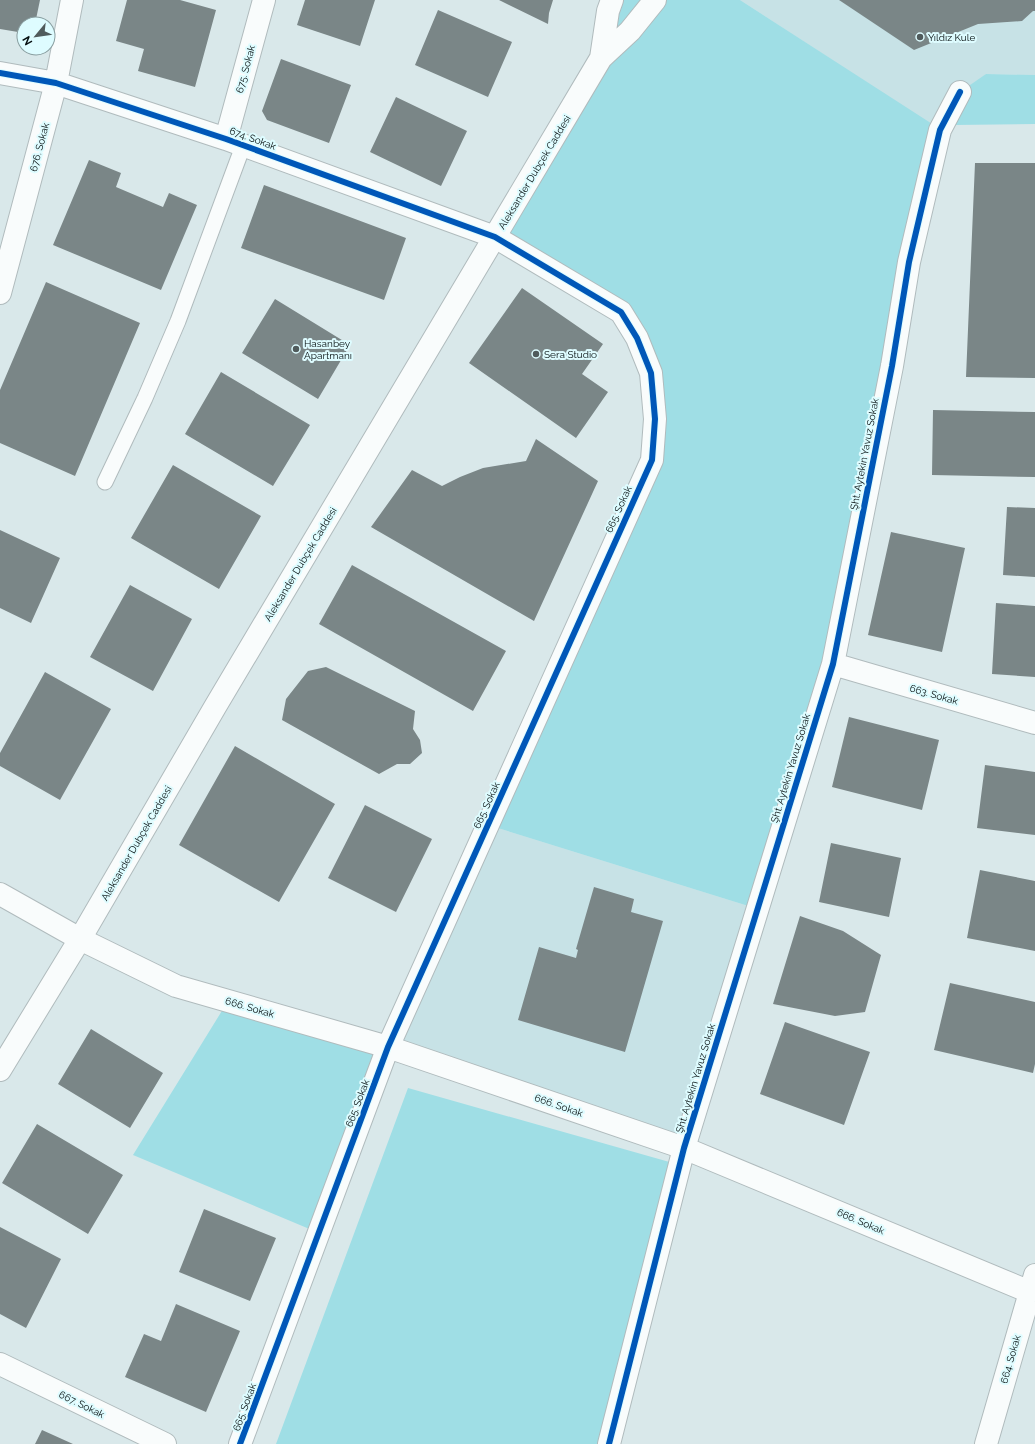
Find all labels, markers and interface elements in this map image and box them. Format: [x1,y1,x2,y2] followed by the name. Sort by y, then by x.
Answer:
[16,16,56,56] north arrow
[915,32,925,42] marker: Yıldız Kule
[928,32,976,43] place label: Yıldız Kule
[20,34,35,47] text: N
[234,43,257,94] street label: 675. Sokak
[496,113,573,231] street label: Aleksander Dubçek Caddesi
[28,121,51,173] street label: 676. Sokak
[228,125,278,152] street label: 674. Sokak
[304,338,352,361] place label: Hasanbey Apartmanı
[291,344,301,354] marker: Hasanbey Apartmanı
[531,349,541,359] marker: Sera Studio
[544,349,597,360] place label: Sera Studio
[848,397,881,511] street label: Şht. Aytekin Yavuz Sokak
[603,483,634,534] street label: 665. Sokak
[262,505,339,623] street label: Aleksander Dubçek Caddesi
[908,682,960,707] street label: 663. Sokak
[769,712,813,824] street label: Şht. Aytekin Yavuz Sokak
[471,779,502,830] street label: 665. Sokak
[99,784,174,903] street label: Aleksander Dubçek Caddesi
[224,995,276,1020] street label: 666. Sokak
[674,1022,718,1134] street label: Şht. Aytekin Yavuz Sokak
[343,1077,372,1128] street label: 665. Sokak
[533,1092,585,1119] street label: 666. Sokak
[835,1207,887,1237] street label: 666. Sokak
[998,1333,1023,1385] street label: 664. Sokak
[231,1381,258,1433] street label: 665. Sokak
[57,1389,107,1420] street label: 667. Sokak

